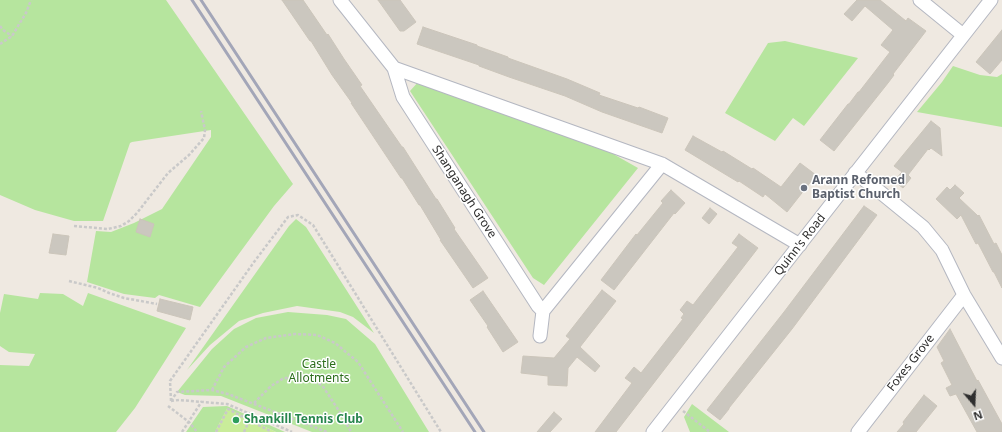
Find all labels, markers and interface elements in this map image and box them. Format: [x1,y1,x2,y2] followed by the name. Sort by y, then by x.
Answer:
[429,143,499,241] street label: Shanganagh Grove
[812,174,905,202] place label: Arann Refomed Baptist Church
[799,183,809,193] marker: Arann Refomed Baptist Church
[771,211,829,279] street label: Quinn's Road
[884,332,938,394] street label: Foxes Grove
[289,358,349,386] park label: Castle Allotments
[954,384,994,424] north arrow
[971,407,985,424] text: N
[244,413,363,427] place label: Shankill Tennis Club
[231,415,241,425] marker: Shankill Tennis Club

